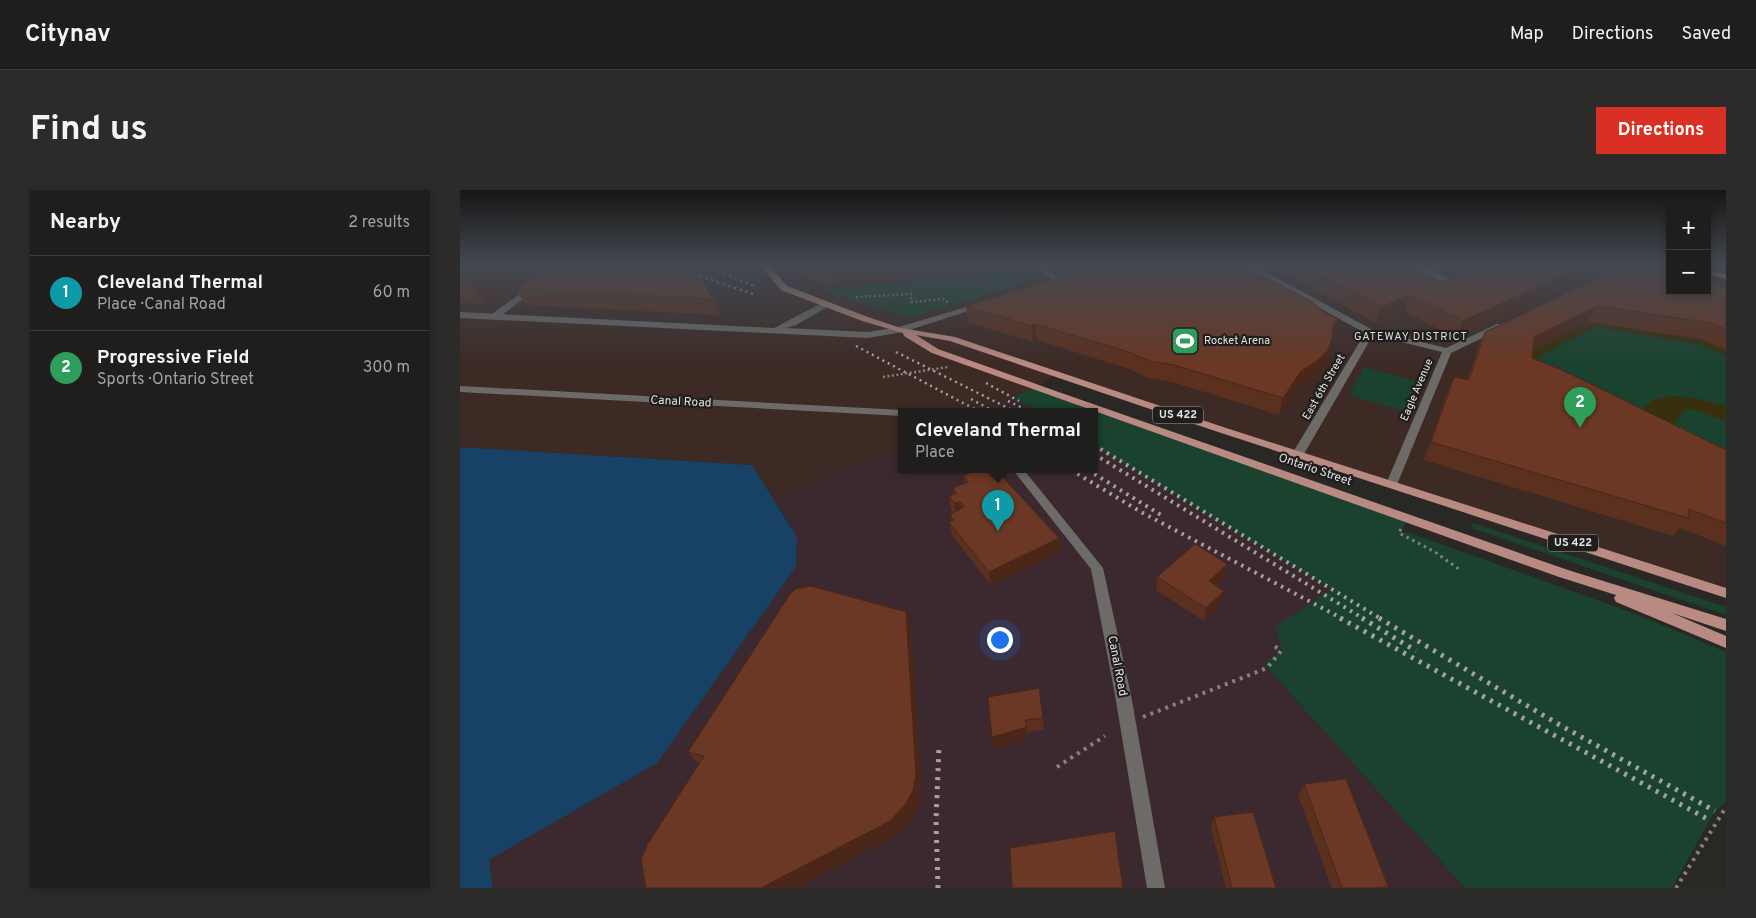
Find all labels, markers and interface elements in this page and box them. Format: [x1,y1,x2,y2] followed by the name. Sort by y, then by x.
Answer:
[25,20,111,50] text: Citynav
[1510,23,1544,46] text: Map
[1572,23,1654,46] text: Directions
[1682,23,1731,46] text: Saved
[1596,107,1726,154] button: Directions
[30,108,148,152] text: Find us
[1666,205,1711,295] map controls
[1666,205,1711,250] button: +
[50,209,121,236] text: Nearby
[348,213,410,233] text: 2 results
[1666,250,1711,295] button: −
[97,271,263,295] text: Cleveland Thermal
[63,283,69,303] text: 1
[373,283,410,303] text: 60 m
[97,295,226,315] text: Place · Canal Road
[1170,326,1200,356] sports icon: Rocket Arena
[1354,330,1468,344] district label: GATEWAY DISTRICT
[1204,334,1270,348] place label: Rocket Arena
[97,346,249,370] text: Progressive Field
[1300,352,1348,422] street label: East 6th Street
[1398,357,1436,423] street label: Eagle Avenue
[61,358,71,378] text: 2
[363,358,410,378] text: 300 m
[97,370,254,390] text: Sports · Ontario Street
[1564,387,1596,428] pin: 2
[650,392,712,412] street label: Canal Road
[1153,406,1203,424] road number: US 422
[898,408,1098,473] popup
[915,419,1081,443] text: Cleveland Thermal
[915,443,955,463] text: Place
[1276,450,1354,490] street label: Ontario Street
[982,490,1014,531] pin: 1
[1548,534,1598,552] road number: US 422
[987,627,1013,653] your location
[1103,634,1131,698] street label: Canal Road

